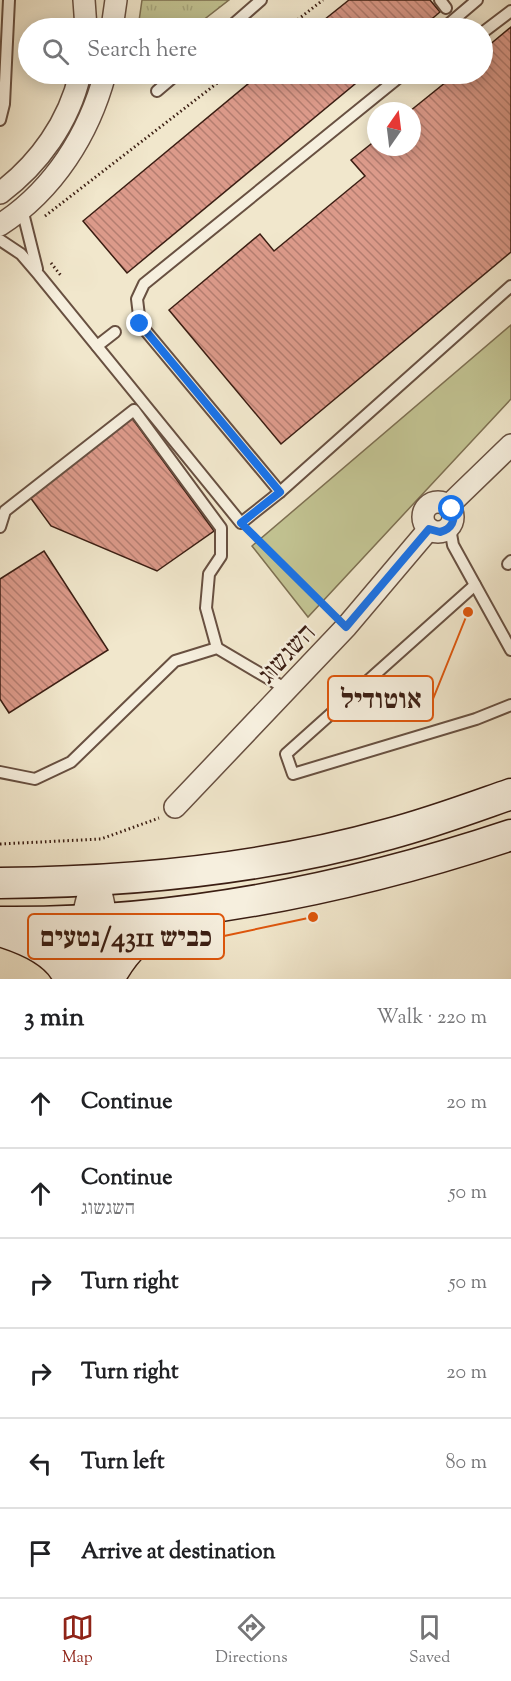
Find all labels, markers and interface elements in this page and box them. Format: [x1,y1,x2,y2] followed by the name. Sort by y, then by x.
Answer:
[18,18,493,84] search box
[39,35,72,68] icon: search
[87,35,197,67] text: Search here
[367,102,421,156] north arrow
[126,310,152,336] route end
[438,495,464,521] route start
[250,616,325,693] street label: השגשוג
[328,676,433,721] callout: אוטודיל
[340,682,422,721] text: אוטודיל
[28,914,224,959] callout: כביש 4311/נטעים
[40,920,212,959] text: כביש 4311/נטעים
[24,1000,84,1037] text: 3 min
[376,1004,487,1033] text: Walk · 220 m
[24,1087,57,1120] icon: ahead
[81,1087,172,1119] text: Continue
[446,1089,487,1118] text: 20 m
[81,1163,172,1195] text: Continue
[24,1177,57,1210] icon: ahead
[449,1179,487,1208] text: 50 m
[81,1195,135,1224] text: השגשוג
[24,1267,57,1300] icon: right
[81,1267,178,1299] text: Turn right
[449,1269,487,1298] text: 50 m
[24,1357,57,1390] icon: right
[81,1357,178,1389] text: Turn right
[446,1359,487,1388] text: 20 m
[24,1447,57,1480] icon: left
[81,1447,164,1479] text: Turn left
[446,1449,487,1478] text: 80 m
[24,1537,57,1570] icon: arrive
[81,1537,276,1569] text: Arrive at destination
[61,1611,94,1670] tab: Map
[215,1611,288,1670] tab: Directions
[409,1611,450,1670] tab: Saved

